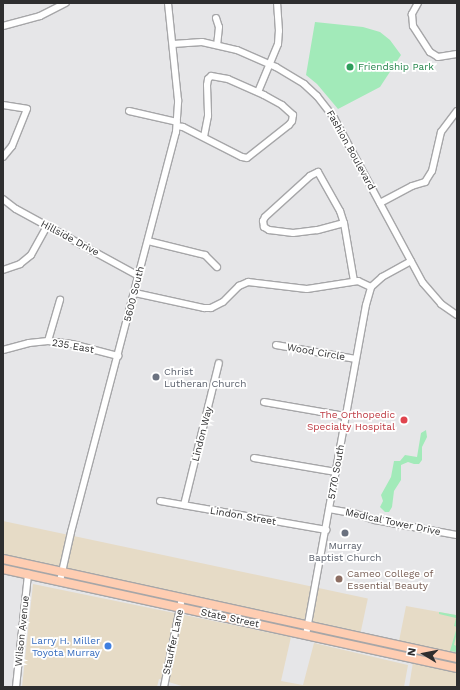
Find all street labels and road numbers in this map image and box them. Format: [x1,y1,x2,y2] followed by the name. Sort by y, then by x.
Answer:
[324,108,378,192] street label: Fashion Boulevard
[39,218,101,258] street label: Hillside Drive
[121,265,147,323] street label: 5600 South
[51,336,95,356] street label: 235 East
[286,341,346,363] street label: Wood Circle
[189,405,215,463] street label: Lindon Way
[325,444,347,500] street label: 5770 South
[209,504,277,528] street label: Lindon Street
[344,506,442,538] street label: Medical Tower Drive
[12,595,32,667] street label: Wilson Avenue
[200,606,260,630] street label: State Street
[160,608,186,676] street label: Stauffer Lane

